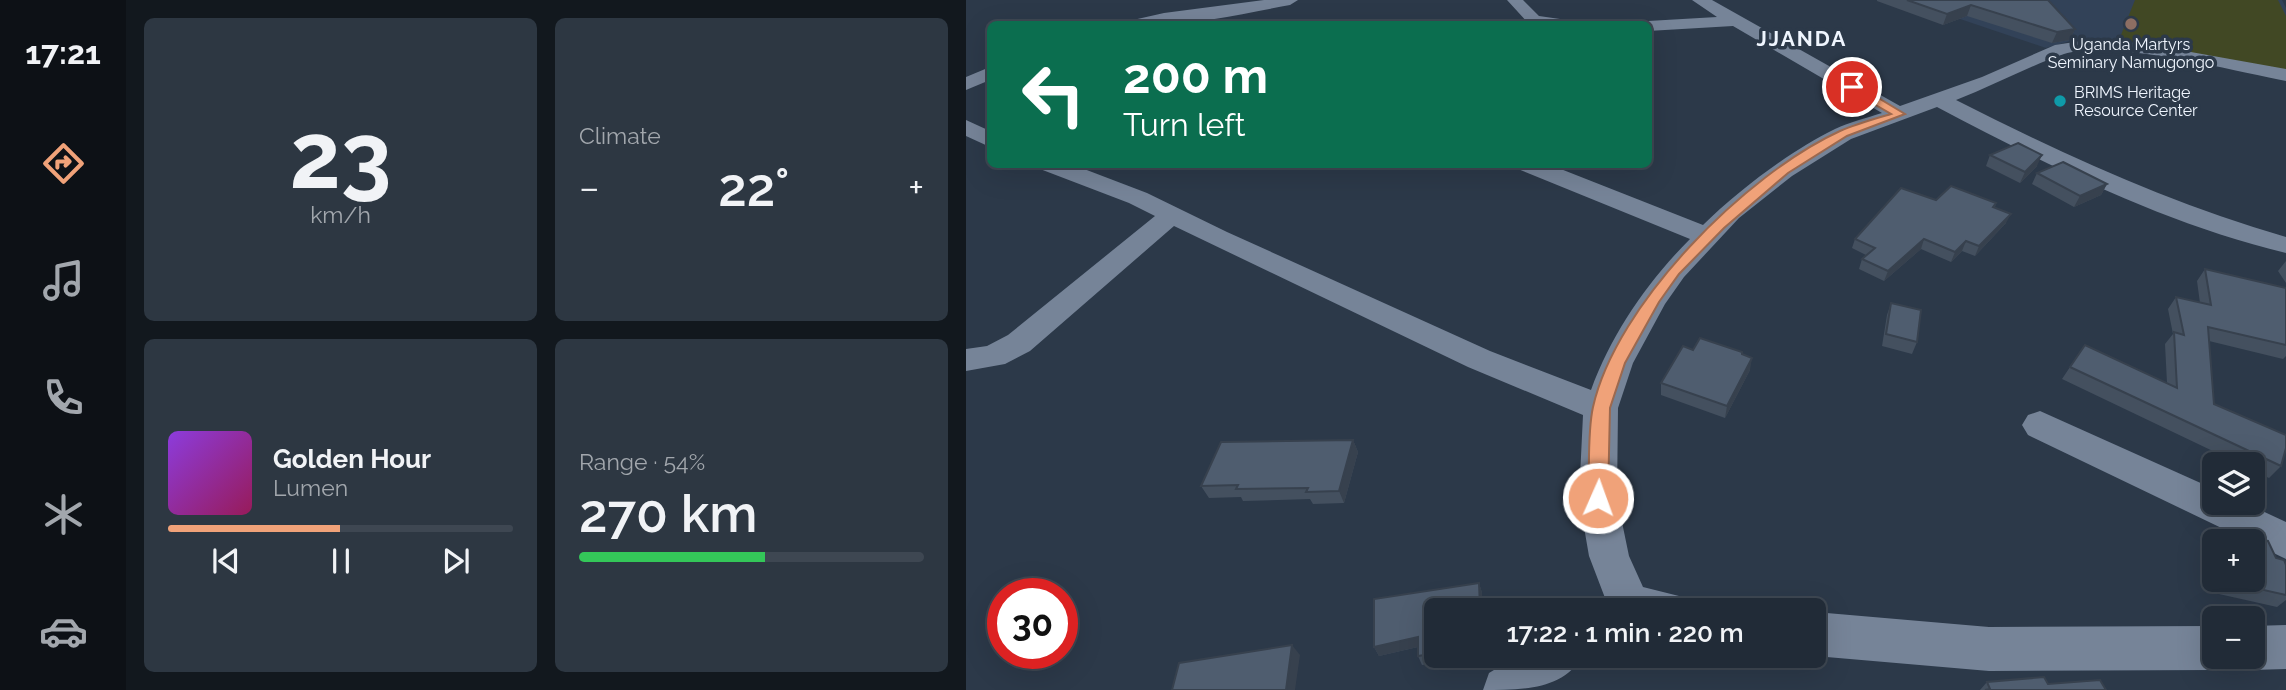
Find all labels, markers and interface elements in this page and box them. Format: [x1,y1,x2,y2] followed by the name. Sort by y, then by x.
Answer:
[2123,16,2139,32] marker: Uganda Martyrs Seminary Namugongo
[1757,26,1847,51] district label: JJANDA
[25,34,101,71] text: 17:21
[2048,35,2214,72] place label: Uganda Martyrs Seminary Namugongo
[1123,47,1268,104] text: 200 m
[1008,49,1099,140] icon: left
[1822,57,1882,117] pin
[1833,68,1871,106] icon: arrive
[2074,83,2198,120] place label: BRIMS Heritage Resource Center
[2052,93,2068,109] marker: BRIMS Heritage Resource Center
[289,102,392,209] text: 23
[1123,106,1245,143] text: Turn left
[579,122,661,149] text: Climate
[39,139,88,188] icon: directions
[718,157,789,218] text: 22°
[579,165,599,210] text: −
[908,165,924,210] text: +
[310,201,371,228] text: km/h
[39,256,88,305] icon: music
[39,373,88,422] icon: phone
[273,444,431,474] text: Golden Hour
[579,448,705,475] text: Range · 54%
[2202,452,2265,669] map controls
[2202,452,2265,515] button: layers
[1561,461,1635,535] position arrow
[273,474,348,501] text: Lumen
[579,483,758,544] text: 270 km
[39,490,88,539] icon: climate
[2202,529,2265,592] button: +
[207,542,245,580] icon: previous
[322,542,360,580] icon: pause
[437,542,475,580] icon: next
[987,578,1078,669] speed limit sign: 30
[2202,606,2265,669] button: −
[39,607,88,656] icon: car
[1506,618,1744,648] text: 17:22 · 1 min · 220 m

